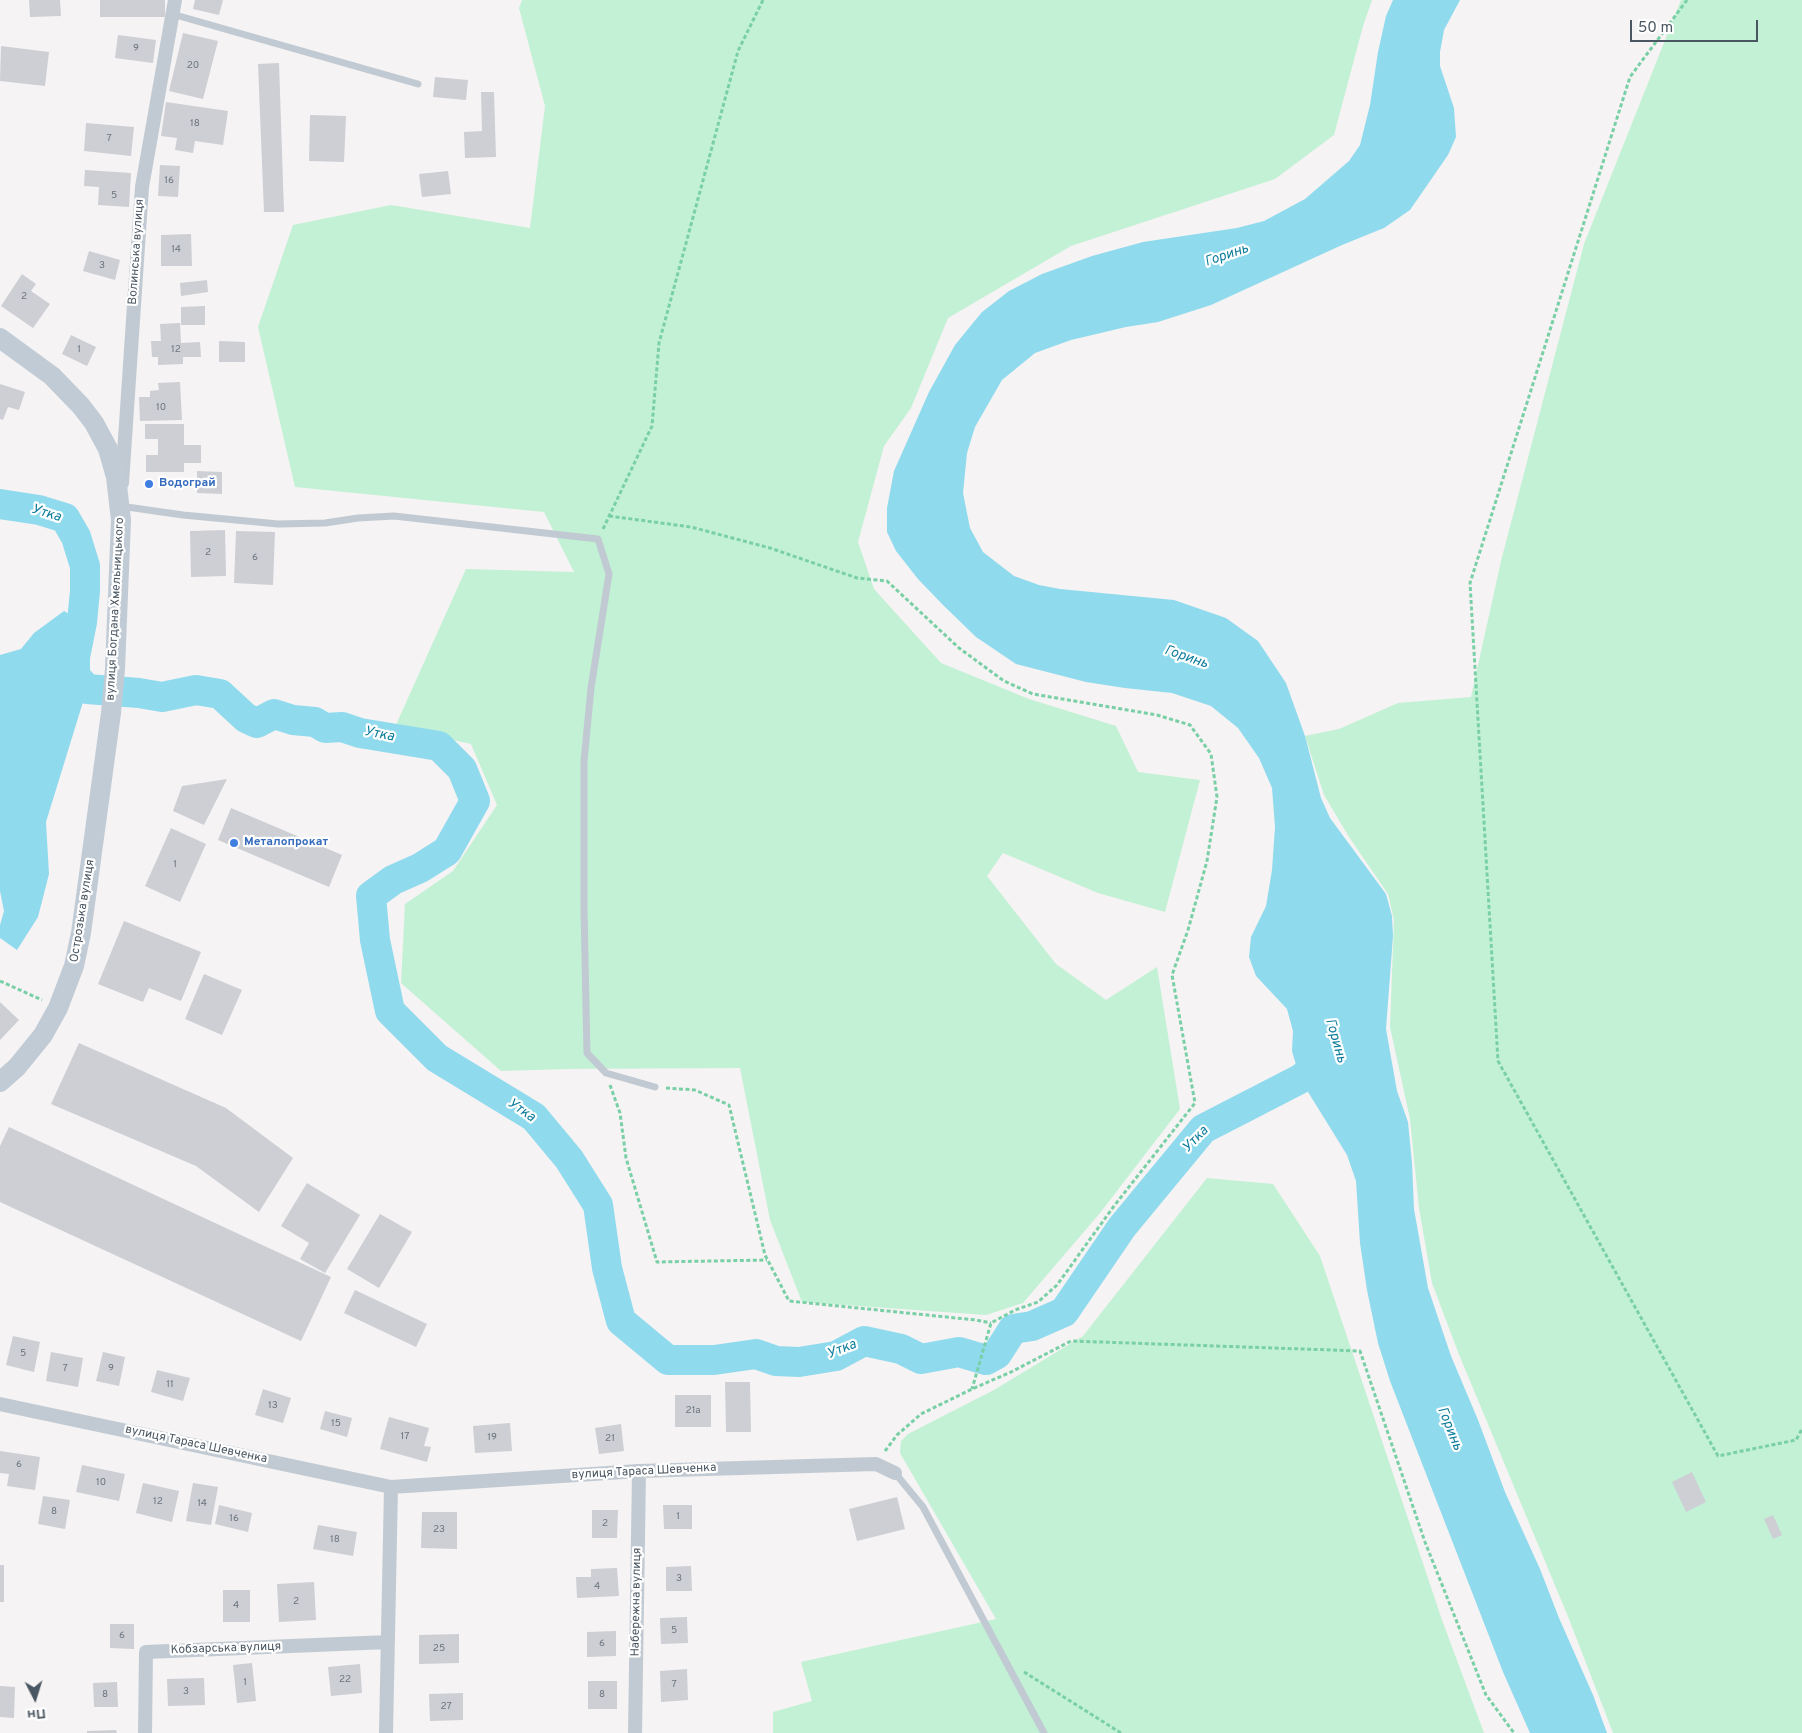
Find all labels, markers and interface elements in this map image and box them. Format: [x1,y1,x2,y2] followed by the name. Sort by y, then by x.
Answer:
[1632,10,1760,42] scale bar
[1638,19,1673,38] text: 50 m
[133,43,139,55] house number: 9
[187,60,199,72] house number: 20
[190,118,200,130] house number: 18
[106,133,112,145] house number: 7
[164,175,174,187] house number: 16
[111,190,117,202] house number: 5
[126,199,148,305] street label: Волинська вулиця
[1203,241,1251,271] water label: Горинь
[171,244,181,256] house number: 14
[99,260,105,272] house number: 3
[21,291,27,303] house number: 2
[77,344,81,356] house number: 1
[171,344,181,356] house number: 12
[156,402,166,414] house number: 10
[159,477,216,491] place label: Водограй
[143,478,155,490] marker: Водограй
[29,502,63,526] water label: Утка
[104,517,128,701] street label: вулиця Богдана Хмельницького
[205,547,211,559] house number: 2
[252,552,258,564] house number: 6
[1162,643,1210,673] water label: Горинь
[363,724,395,746] water label: Утка
[244,836,328,850] place label: Металопрокат
[228,837,240,849] marker: Металопрокат
[68,859,98,963] street label: Острозька вулиця
[173,859,177,871] house number: 1
[1321,1017,1349,1065] water label: Горинь
[504,1095,538,1127] water label: Утка
[1180,1123,1212,1157] water label: Утка
[825,1337,859,1363] water label: Утка
[20,1348,26,1360] house number: 5
[62,1363,68,1375] house number: 7
[108,1363,114,1375] house number: 9
[166,1379,174,1391] house number: 11
[268,1400,278,1412] house number: 13
[686,1405,700,1417] house number: 21а
[1433,1405,1465,1453] water label: Горинь
[331,1418,341,1430] house number: 15
[124,1423,268,1467] street label: вулиця Тараса Шевченка
[401,1431,409,1443] house number: 17
[487,1432,497,1444] house number: 19
[605,1433,615,1445] house number: 21
[16,1459,22,1471] house number: 6
[571,1461,717,1483] street label: вулиця Тараса Шевченка
[96,1477,106,1489] house number: 10
[153,1496,163,1508] house number: 12
[197,1498,207,1510] house number: 14
[51,1506,57,1518] house number: 8
[676,1511,680,1523] house number: 1
[229,1513,239,1525] house number: 16
[602,1518,608,1530] house number: 2
[433,1524,445,1536] house number: 23
[330,1534,340,1546] house number: 18
[629,1547,645,1657] street label: Набережна вулиця
[676,1573,682,1585] house number: 3
[594,1581,600,1593] house number: 4
[293,1596,299,1608] house number: 2
[233,1600,239,1612] house number: 4
[671,1625,677,1637] house number: 5
[119,1630,125,1642] house number: 6
[599,1638,605,1650] house number: 6
[171,1640,281,1658] street label: Кобзарська вулиця
[433,1643,445,1655] house number: 25
[10,1673,60,1723] north arrow
[339,1674,351,1686] house number: 22
[243,1677,247,1689] house number: 1
[671,1679,677,1691] house number: 7
[183,1686,189,1698] house number: 3
[102,1689,108,1701] house number: 8
[599,1689,605,1701] house number: 8
[440,1701,452,1713] house number: 27
[26,1704,47,1723] text: Пн

